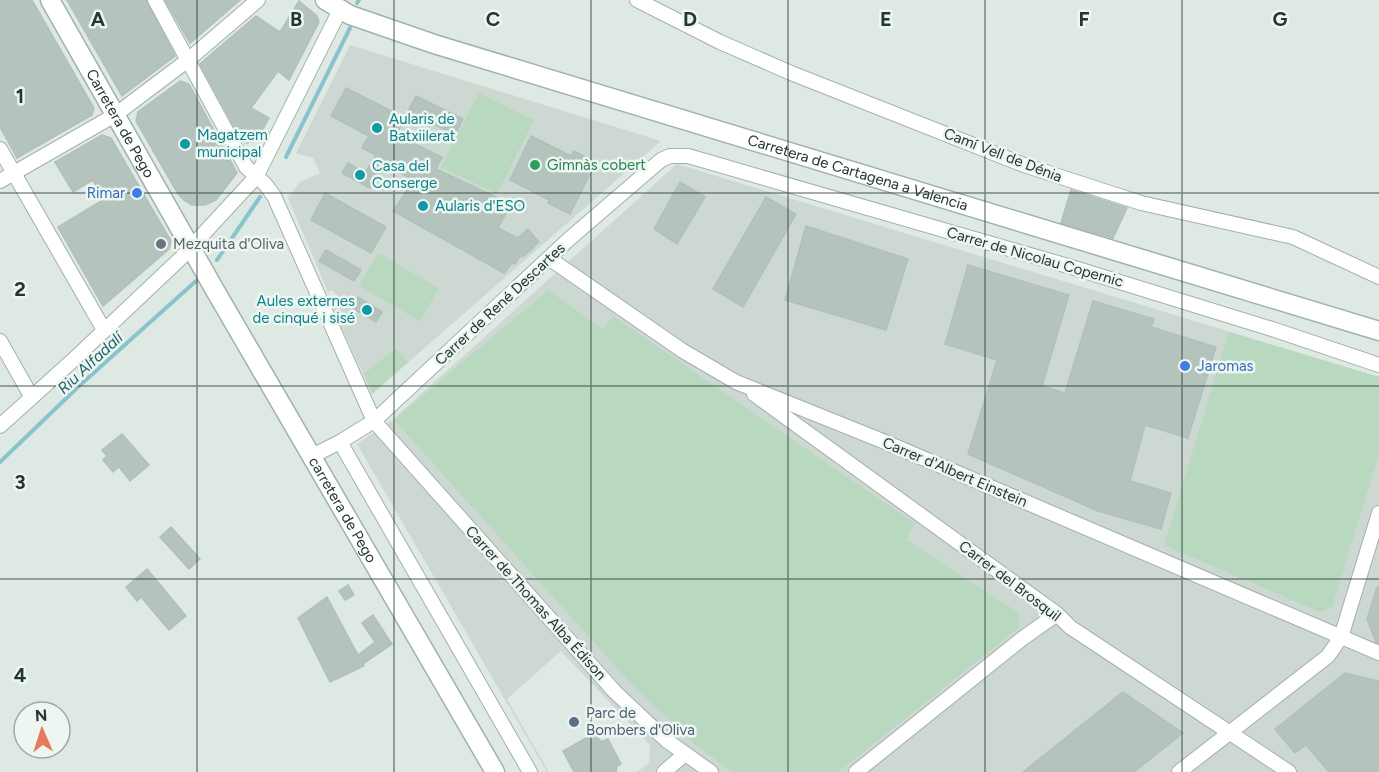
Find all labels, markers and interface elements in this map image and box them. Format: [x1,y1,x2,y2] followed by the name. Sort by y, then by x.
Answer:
[91,7,106,31] text: A
[290,7,302,31] text: B
[486,7,500,31] text: C
[683,7,697,31] text: D
[880,7,892,31] text: E
[1078,7,1090,31] text: F
[1273,7,1288,31] text: G
[82,66,158,181] street label: Carretera de Pego
[16,84,24,108] text: 1
[389,110,456,145] place label: Aularis de Batxiilerat
[370,121,384,135] marker: Aularis de Batxiilerat
[941,124,1065,186] street label: Camí Vell de Dénia
[197,126,268,161] place label: Magatzem municipal
[745,131,970,215] street label: Carretera de Cartagena a Valencia
[178,137,192,151] marker: Magatzem municipal
[547,156,646,174] place label: Gimnàs cobert
[372,157,437,192] place label: Casa del Conserge
[528,158,542,172] marker: Gimnàs cobert
[353,168,367,182] marker: Casa del Conserge
[87,184,125,202] place label: Rimar
[130,186,144,200] marker: Rimar
[435,197,525,215] place label: Aularis d'ESO
[416,199,430,213] marker: Aularis d'ESO
[945,223,1125,291] street label: Carrer de Nicolau Copernic
[173,235,284,253] place label: Mezquita d'Oliva
[154,237,168,251] marker: Mezquita d'Oliva
[431,239,569,369] street label: Carrer de René Descartes
[14,277,26,301] text: 2
[253,292,355,327] place label: Aules externes de cinqué i sisé
[360,303,374,317] marker: Aules externes de cinqué i sisé
[53,326,128,398] water label: Riu Alfadalí
[1197,357,1254,375] place label: Jaromas
[1178,359,1192,373] marker: Jaromas
[880,433,1030,511] street label: Carrer d'Albert Einstein
[305,454,381,566] street label: carretera de Pego
[14,470,26,494] text: 3
[462,522,610,684] street label: Carrer de Thomas Alba Édison
[955,537,1065,625] street label: Carrer del Brosquil
[14,663,27,687] text: 4
[12,700,72,760] north arrow
[586,704,695,739] place label: Parc de Bombers d'Oliva
[35,706,48,725] text: N
[567,715,581,729] marker: Parc de Bombers d'Oliva

